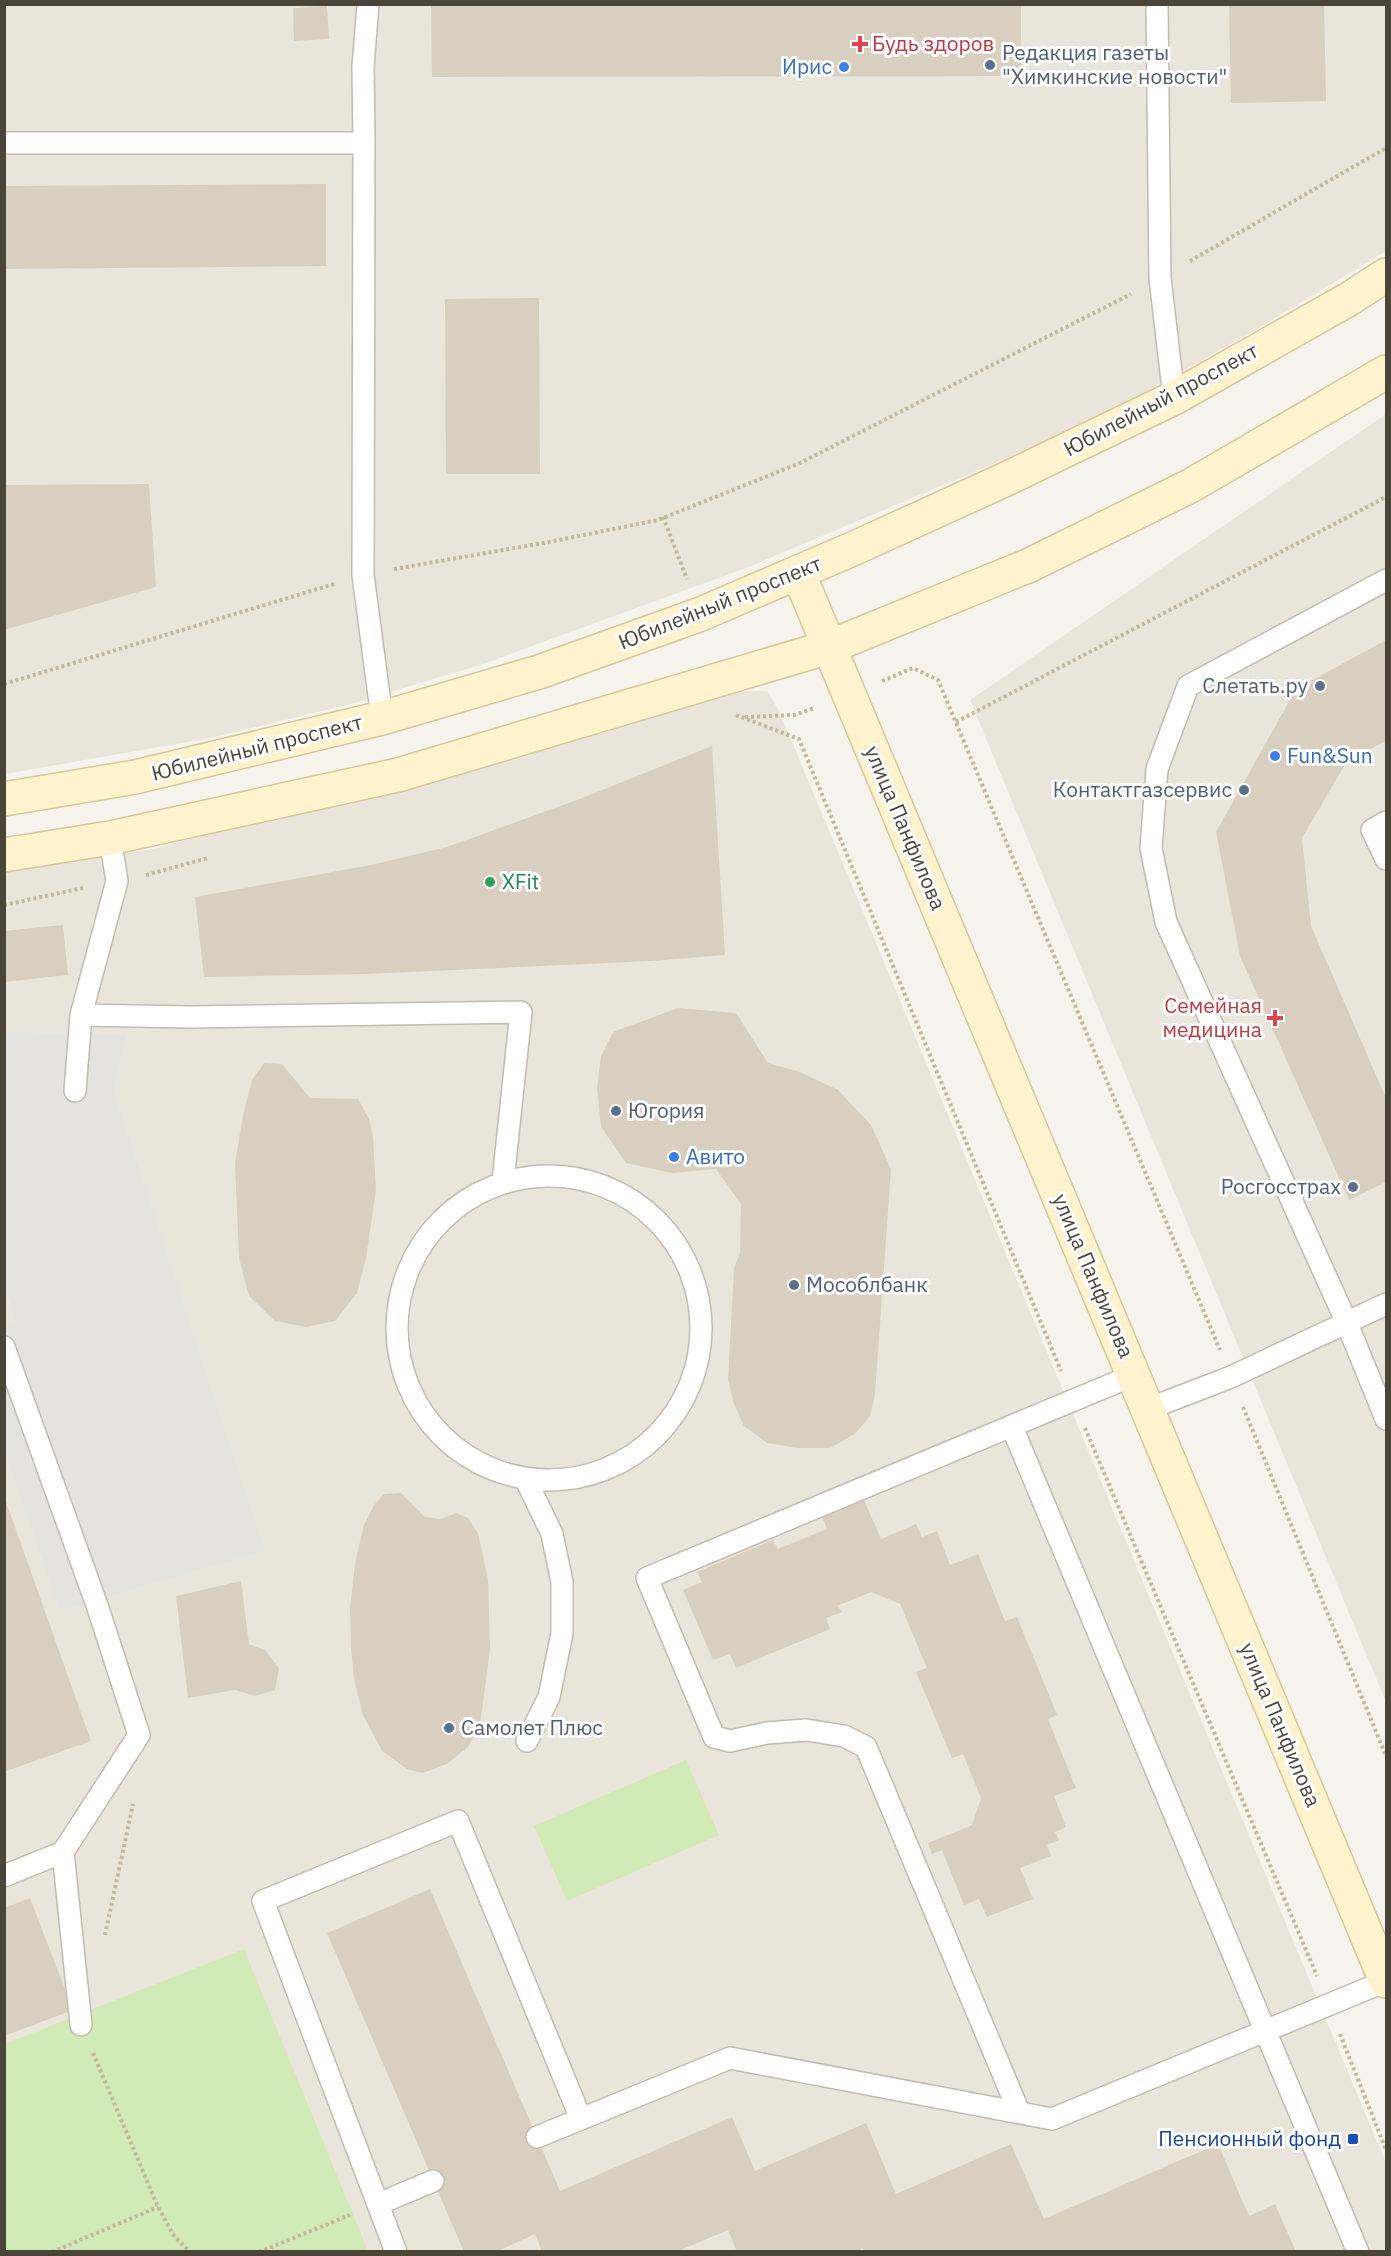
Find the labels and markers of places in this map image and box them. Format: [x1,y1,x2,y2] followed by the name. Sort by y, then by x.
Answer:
[872,29,994,57] place label: Будь здоров
[853,37,867,51] marker: Будь здоров
[1002,38,1227,90] place label: Редакция газеты "Химкинские новости"
[782,52,832,80] place label: Ирис
[983,58,997,72] marker: Редакция газеты "Химкинские новости"
[837,60,851,74] marker: Ирис
[1202,671,1309,699] place label: Слетать.ру
[1313,679,1327,693] marker: Слетать.ру
[1287,741,1373,769] place label: Fun&Sun
[1268,749,1282,763] marker: Fun&Sun
[1053,775,1232,803] place label: Контактгазсервис
[1237,783,1251,797] marker: Контактгазсервис
[502,867,539,895] place label: XFit
[483,875,497,889] marker: XFit
[1162,991,1262,1043] place label: Семейная медицина
[1266,1009,1284,1027] marker: Семейная медицина
[628,1096,704,1124] place label: Югория
[609,1104,623,1118] marker: Югория
[686,1142,745,1170] place label: Авито
[667,1150,681,1164] marker: Авито
[1221,1172,1341,1200] place label: Росгосстрах
[1346,1180,1360,1194] marker: Росгосстрах
[806,1270,928,1298] place label: Мособлбанк
[787,1278,801,1292] marker: Мособлбанк
[461,1713,603,1741] place label: Самолет Плюс
[442,1721,456,1735] marker: Самолет Плюс
[1158,2124,1341,2152] place label: Пенсионный фонд
[1346,2132,1360,2146] marker: Пенсионный фонд

